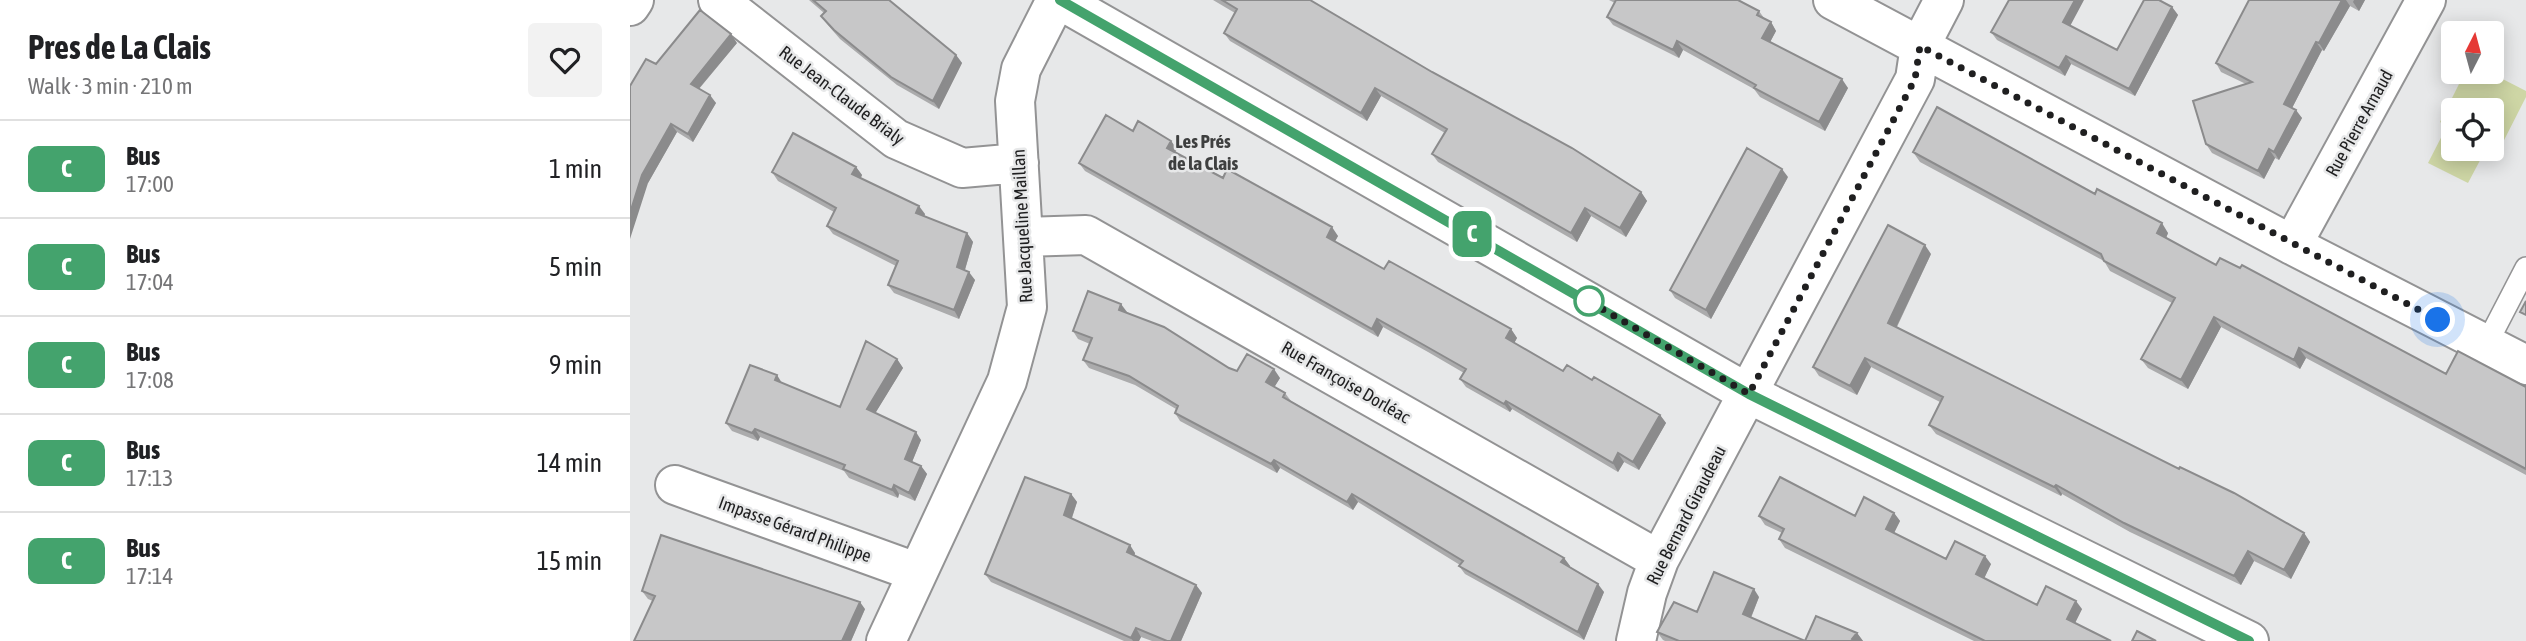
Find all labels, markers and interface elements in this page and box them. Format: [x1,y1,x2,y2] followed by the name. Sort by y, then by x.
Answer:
[2441,21,2504,84] north arrow
[2441,21,2504,161] map controls
[528,23,602,97] button: heart
[28,28,211,66] text: Pres de La Clais
[775,41,909,149] street label: Rue Jean-Claude Brialy
[2321,66,2397,180] street label: Rue Pierre Arnaud
[28,73,192,99] text: Walk · 3 min · 210 m
[2441,98,2504,161] button: locate
[1168,130,1238,174] district label: Les Prés de la Clais
[126,141,160,171] text: Bus
[1007,149,1037,303] street label: Rue Jacqueline Maillan
[549,154,602,184] text: 1 min
[61,155,72,182] text: C
[126,171,174,197] text: 17:00
[1449,211,1495,257] line badge: C
[1467,220,1477,247] text: C
[126,239,160,269] text: Bus
[549,252,602,282] text: 5 min
[61,253,72,280] text: C
[126,269,174,295] text: 17:04
[1574,286,1604,316] unlabelled marker
[2420,302,2455,337] your location
[126,337,160,367] text: Bus
[1278,337,1414,428] street label: Rue Françoise Dorléac
[549,350,602,380] text: 9 min
[61,351,72,378] text: C
[126,367,174,393] text: 17:08
[126,435,160,465] text: Bus
[1642,442,1730,588] street label: Rue Bernard Giraudeau
[537,448,602,478] text: 14 min
[61,449,72,476] text: C
[126,465,173,491] text: 17:13
[716,492,874,566] street label: Impasse Gérard Philippe
[126,533,160,563] text: Bus
[537,546,602,576] text: 15 min
[61,547,72,574] text: C
[126,563,173,589] text: 17:14

